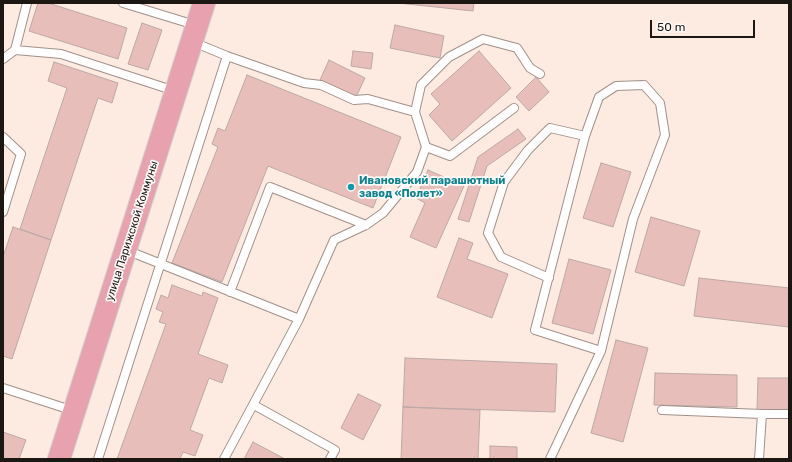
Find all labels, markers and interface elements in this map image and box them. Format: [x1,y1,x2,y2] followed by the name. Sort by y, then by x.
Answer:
[652,12,757,38] scale bar
[657,20,685,34] text: 50 m
[103,159,161,303] street label: улица Парижской Коммуны
[359,174,505,200] place label: Ивановский парашютный завод «Полет»
[346,182,356,192] marker: Ивановский парашютный завод «Полет»

